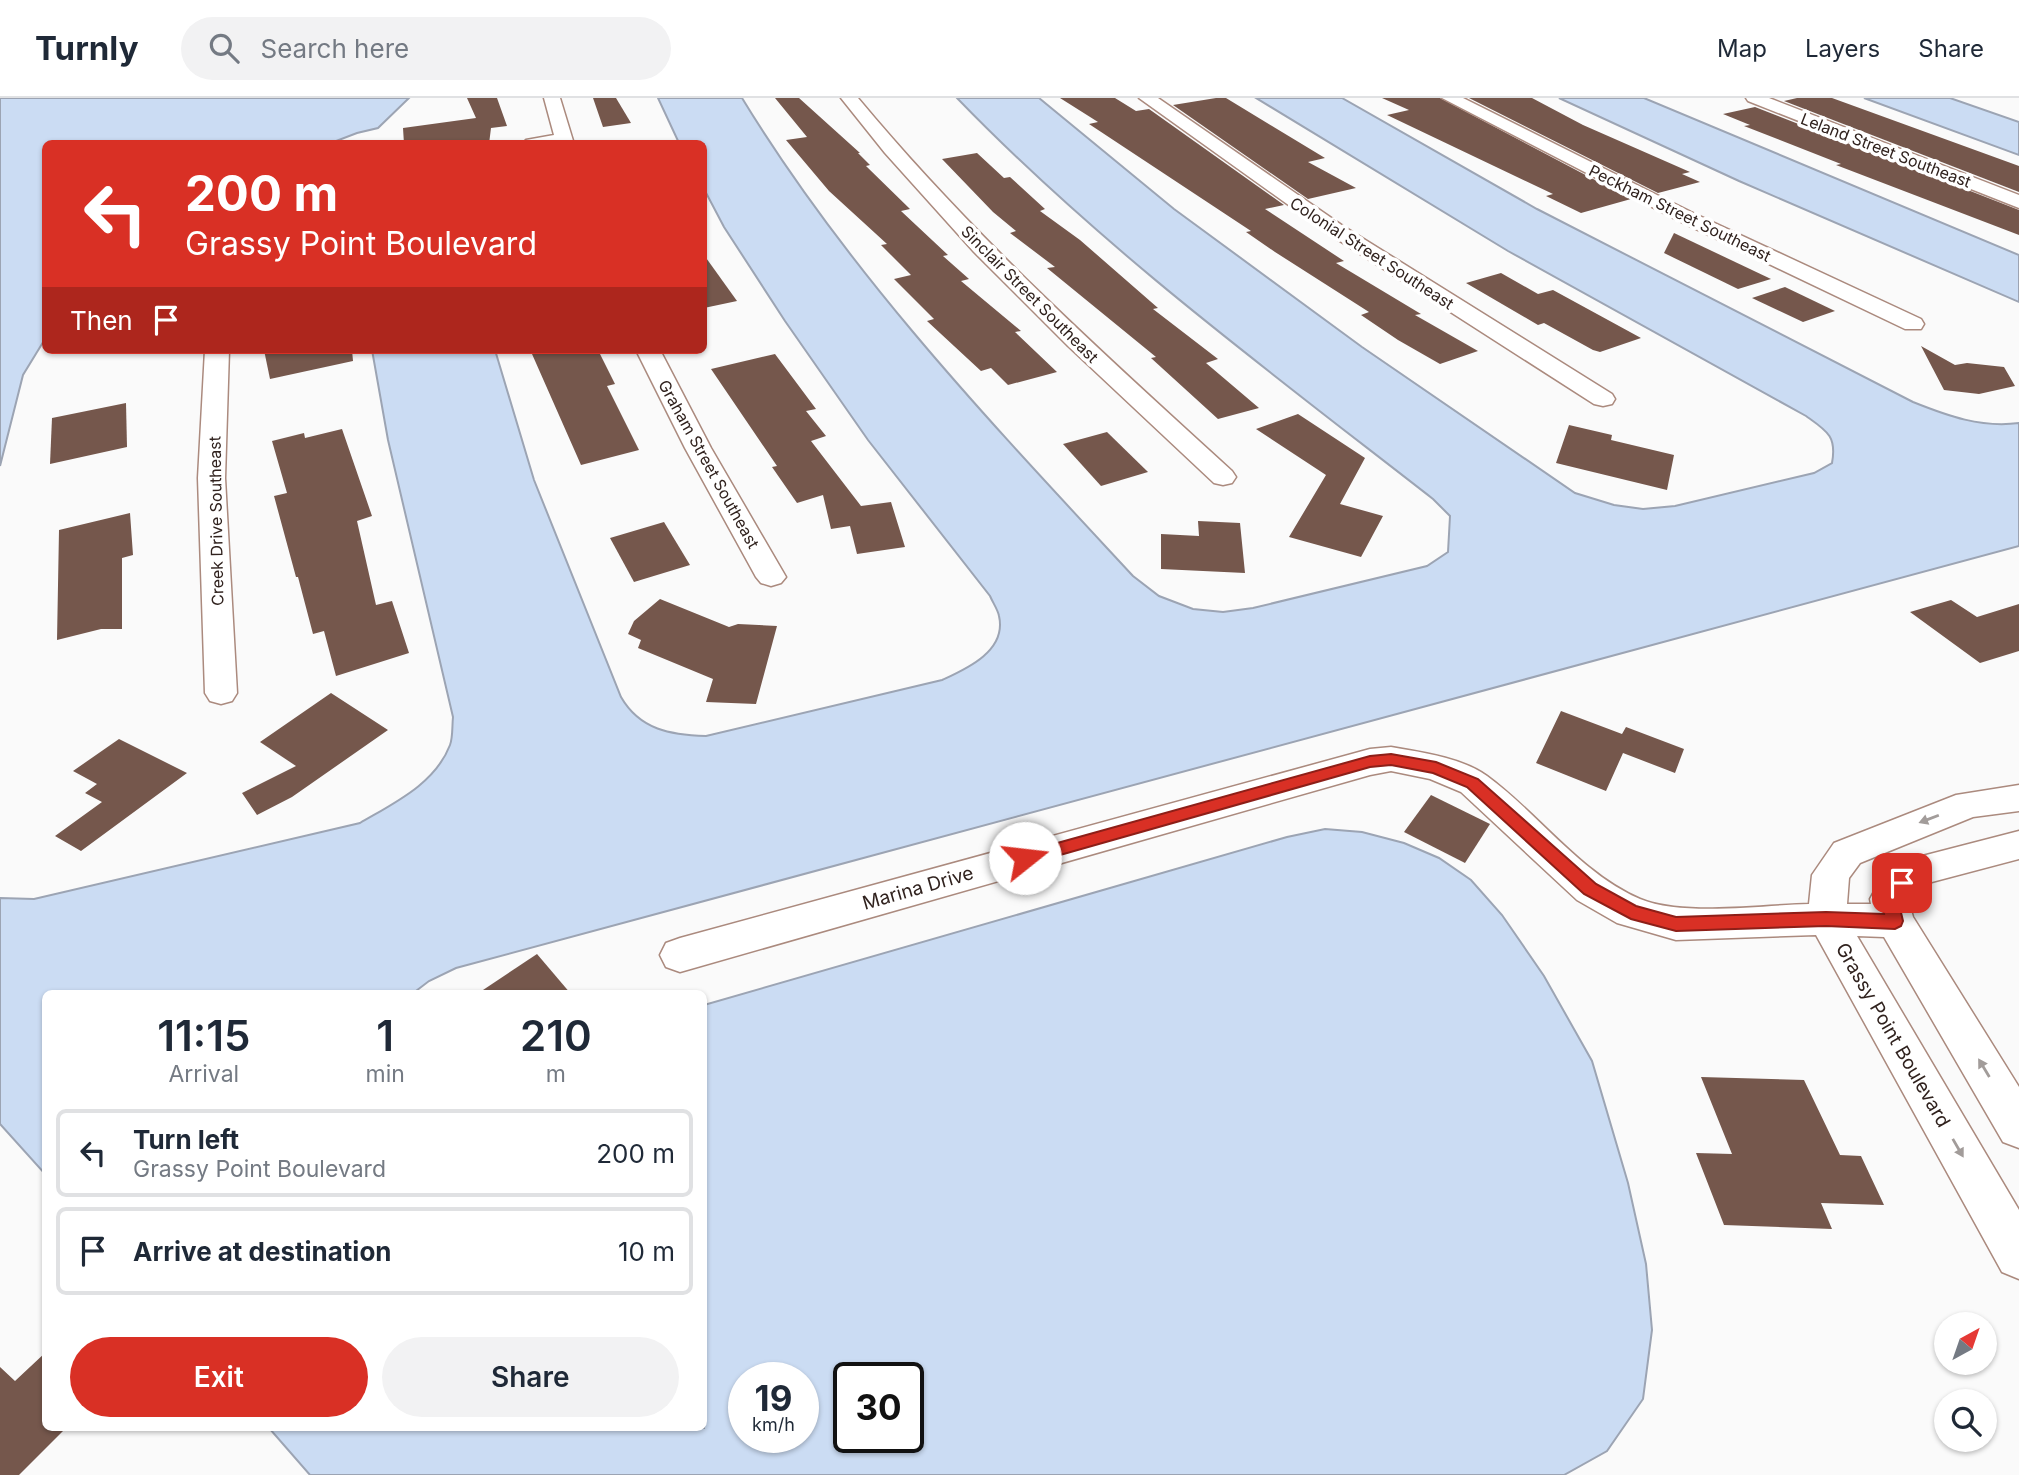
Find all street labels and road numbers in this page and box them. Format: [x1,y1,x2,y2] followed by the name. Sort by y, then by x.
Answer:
[1798,108,1974,192] street label: Leland Street Southeast
[1586,160,1774,266] street label: Peckham Street Southeast
[1286,193,1458,313] street label: Colonial Street Southeast
[957,221,1103,367] street label: Sinclair Street Southeast
[654,376,764,552] street label: Graham Street Southeast
[205,436,227,606] street label: Creek Drive Southeast
[860,861,976,915] street label: Marina Drive
[1831,939,1955,1131] street label: Grassy Point Boulevard

